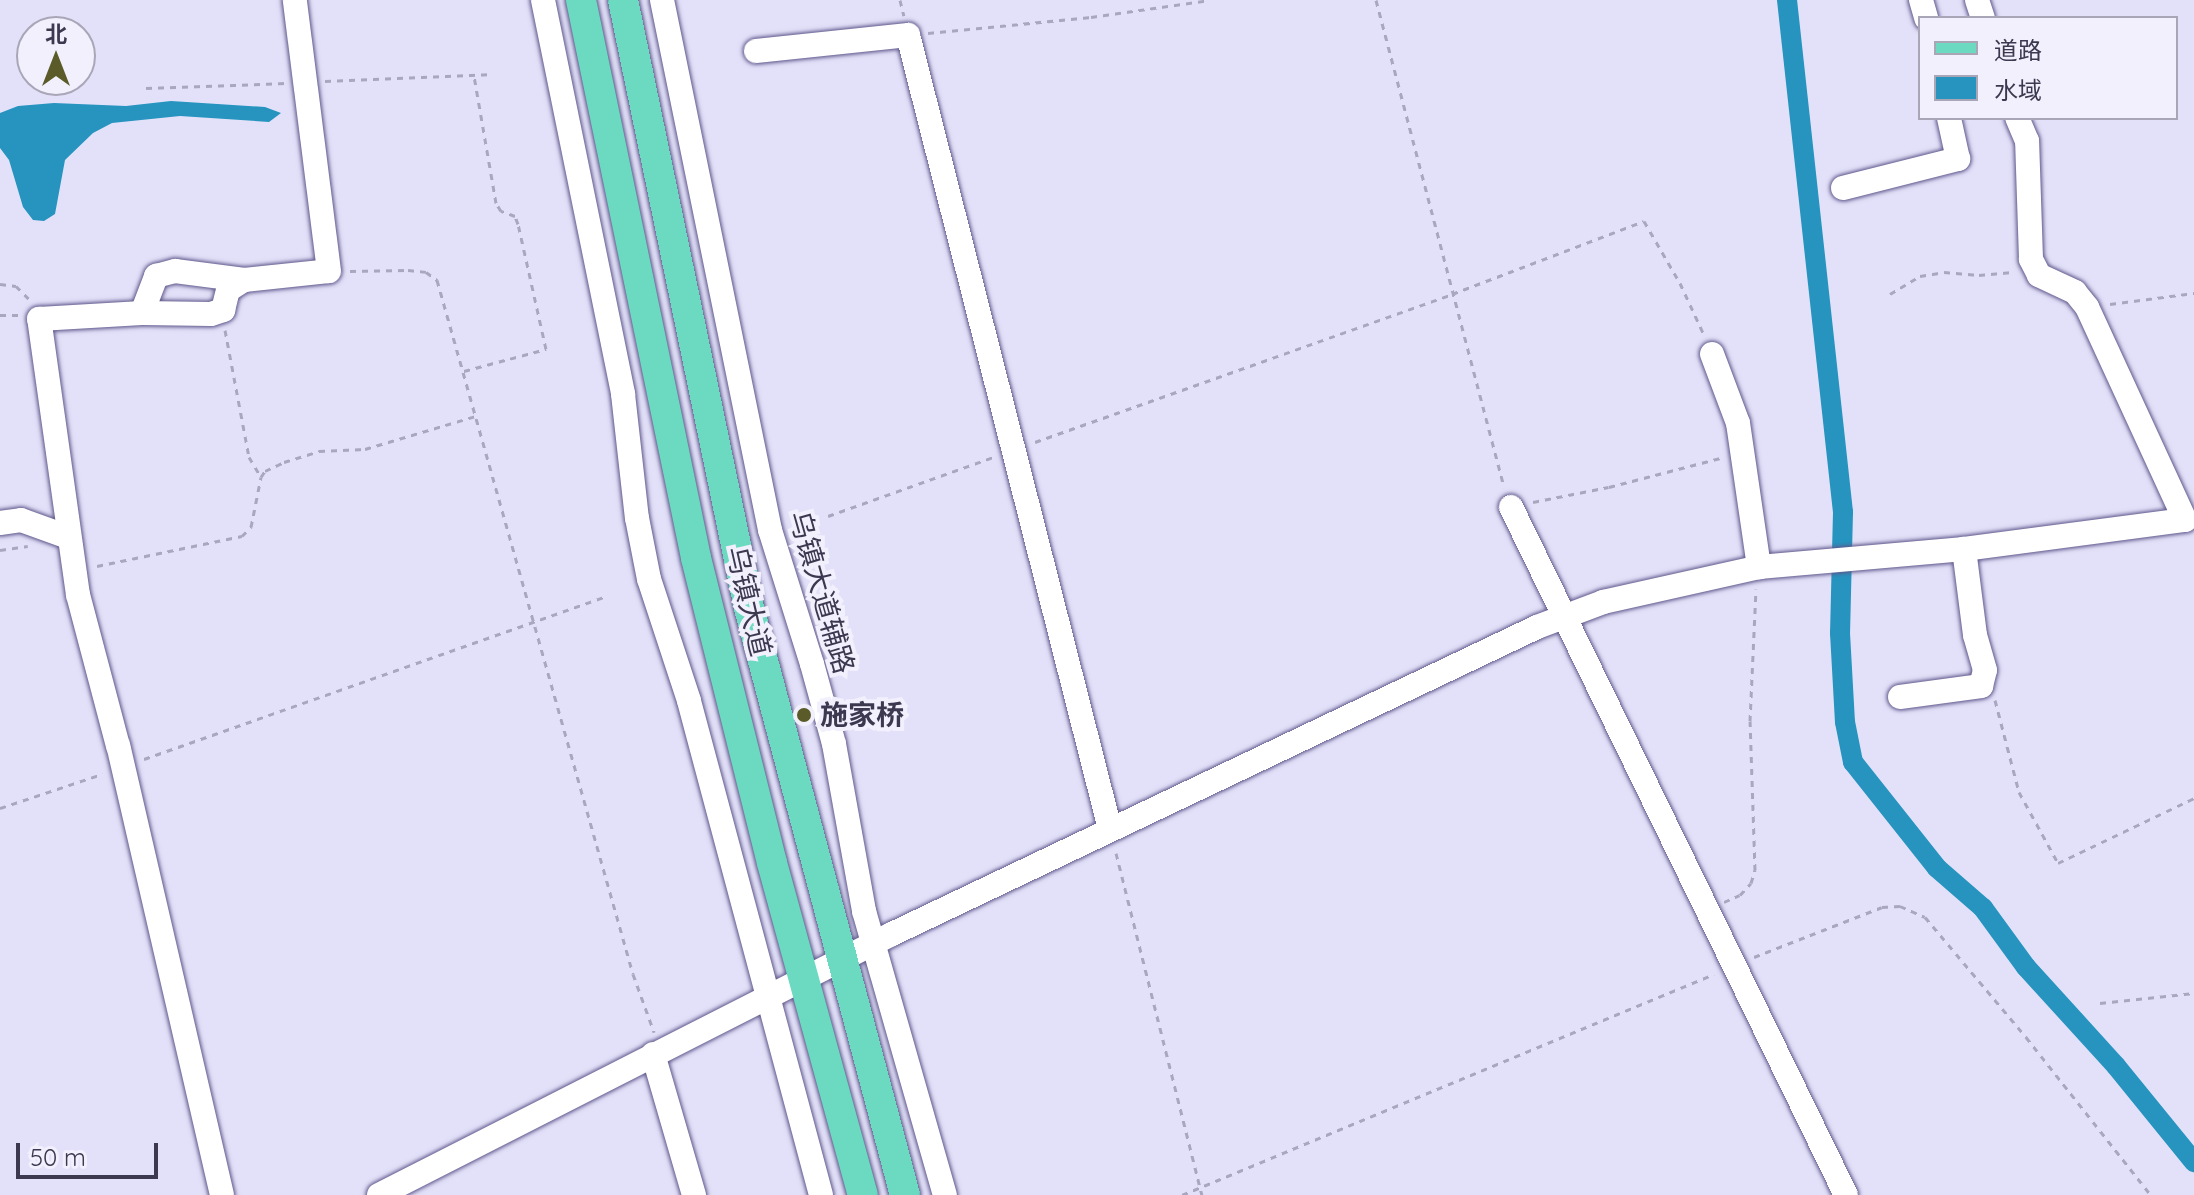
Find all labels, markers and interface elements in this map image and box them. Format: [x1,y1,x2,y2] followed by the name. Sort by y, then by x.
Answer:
[16,16,96,96] north arrow
[1918,16,2178,120] legend
[45,20,67,48] text: 北
[1994,35,2042,65] text: 道路
[1994,75,2042,105] text: 水域
[783,507,861,677] street label: 乌镇大道辅路
[720,543,778,659] street label: 乌镇大道
[820,698,904,732] place label: 施家桥
[795,706,813,724] marker: 施家桥
[20,1127,162,1177] scale bar
[30,1142,86,1172] text: 50 m

